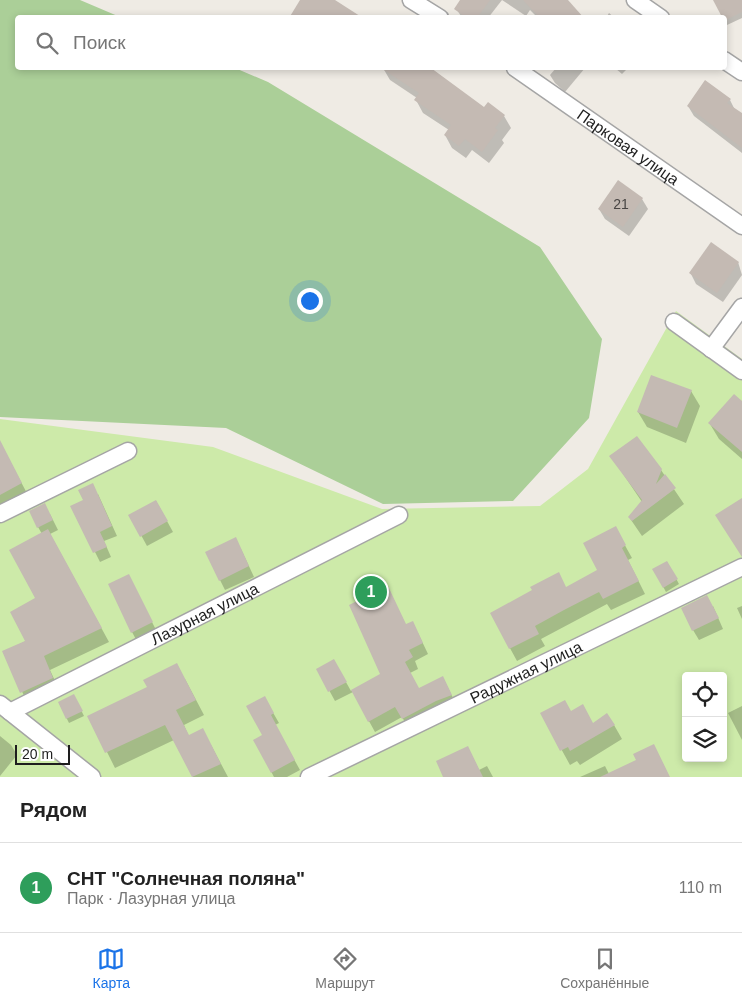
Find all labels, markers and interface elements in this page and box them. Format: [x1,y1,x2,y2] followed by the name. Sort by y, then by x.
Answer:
[15,15,727,70] search box
[33,29,61,57] icon: search
[73,32,126,53] text: Поиск
[574,106,682,188] street label: Парковая улица
[613,196,629,212] house number: 21
[297,288,323,314] your location
[355,573,387,611] pin: 1
[148,579,261,648] street label: Лазурная улица
[467,637,585,706] street label: Радужная улица
[682,672,727,762] map controls
[682,672,727,717] button: locate
[682,717,727,762] button: layers
[15,742,70,765] scale bar
[22,746,53,762] text: 20 m
[20,798,87,821] text: Рядом
[67,868,305,889] text: СНТ "Солнечная поляна"
[32,879,40,896] text: 1
[679,879,722,896] text: 110 m
[67,890,235,907] text: Парк · Лазурная улица
[93,945,130,991] tab: Карта
[315,945,375,991] tab: Маршрут
[560,945,649,991] tab: Сохранённые

